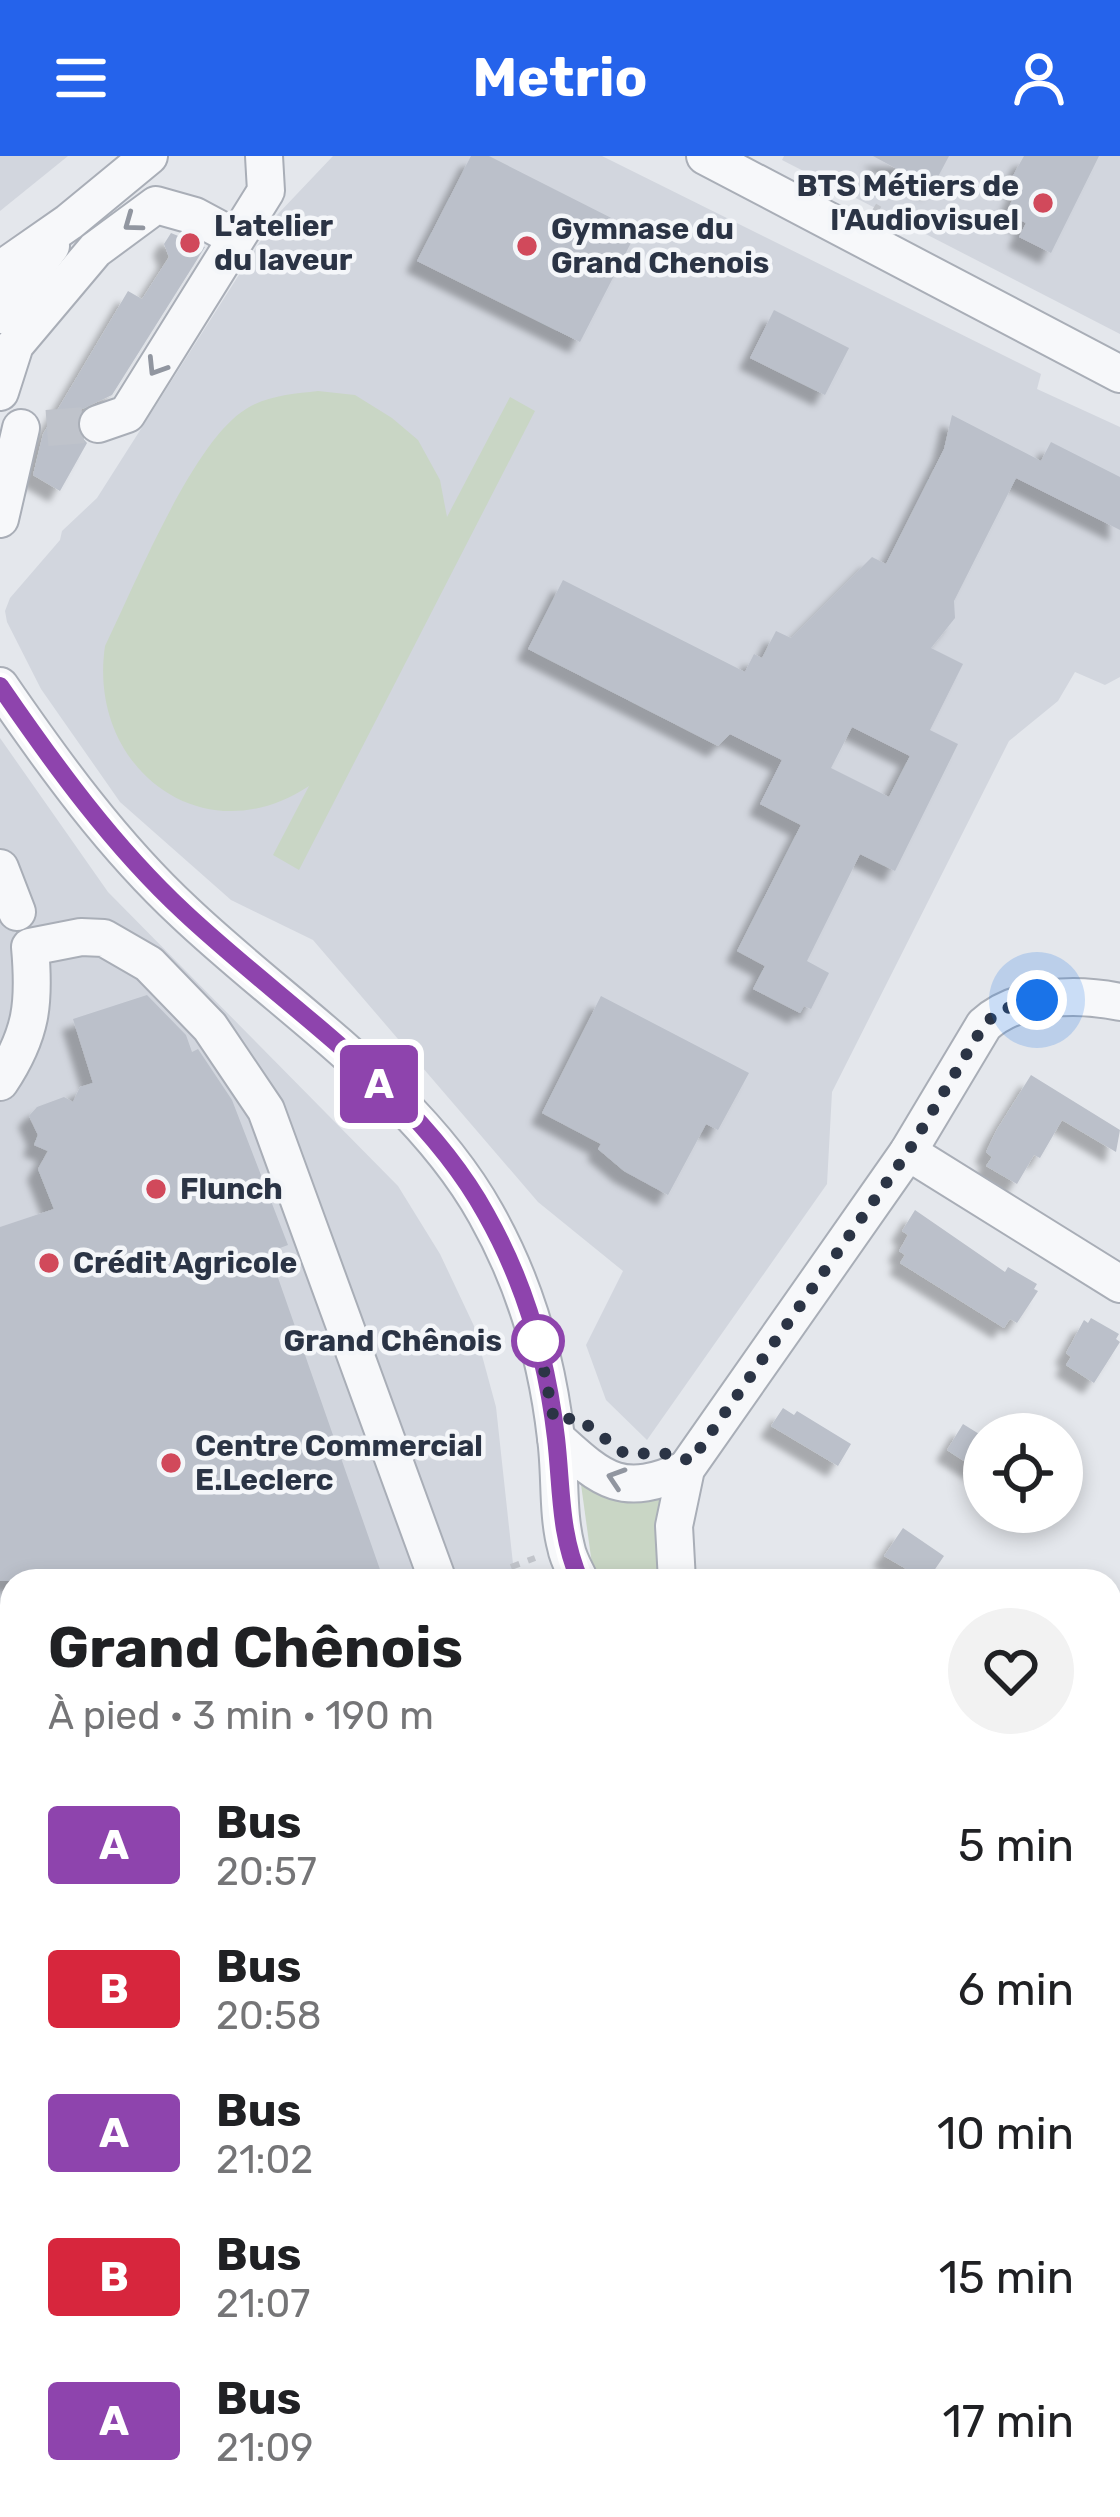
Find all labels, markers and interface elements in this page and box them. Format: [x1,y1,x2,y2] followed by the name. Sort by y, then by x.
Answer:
[48,45,114,111] icon: menu
[1006,45,1072,111] icon: person
[473,46,647,110] text: Metrio
[797,168,1019,238] place label: BTS Métiers de l'Audiovisuel
[1030,190,1056,216] marker: BTS Métiers de l'Audiovisuel
[124,208,145,230] one-way arrow
[214,208,353,278] place label: L'atelier du laveur
[551,211,769,281] place label: Gymnase du Grand Chenois
[177,230,203,256] marker: L'atelier du laveur
[514,233,540,259] marker: Gymnase du Grand Chenois
[148,354,170,376] one-way arrow
[1007,970,1067,1030] your location
[340,1045,418,1123] line badge: A
[364,1059,394,1109] text: A
[180,1171,283,1207] place label: Flunch
[143,1176,169,1202] marker: Flunch
[73,1245,297,1281] place label: Crédit Agricole
[36,1250,62,1276] marker: Crédit Agricole
[513,1316,563,1366] marker: Grand Chênois
[284,1323,502,1359] place label: Grand Chênois
[963,1413,1083,1533] map controls
[963,1413,1083,1533] button: locate
[195,1428,483,1498] place label: Centre Commercial E.Leclerc
[158,1450,184,1476] marker: Centre Commercial E.Leclerc
[607,1468,628,1493] one-way arrow
[948,1608,1074,1734] button: heart
[48,1614,463,1681] text: Grand Chênois
[48,1693,434,1739] text: À pied · 3 min · 190 m
[216,1796,301,1849] text: Bus
[958,1819,1074,1872] text: 5 min
[99,1820,129,1870] text: A
[216,1849,317,1895] text: 20:57
[216,1940,301,1993] text: Bus
[958,1963,1074,2016] text: 6 min
[99,1964,129,2014] text: B
[216,1993,322,2039] text: 20:58
[216,2084,301,2137] text: Bus
[937,2107,1074,2160] text: 10 min
[99,2108,129,2158] text: A
[216,2137,313,2183] text: 21:02
[216,2228,301,2281] text: Bus
[939,2251,1074,2304] text: 15 min
[99,2252,129,2302] text: B
[216,2281,310,2327] text: 21:07
[216,2372,301,2425] text: Bus
[942,2395,1074,2448] text: 17 min
[99,2396,129,2446] text: A
[216,2425,313,2471] text: 21:09

